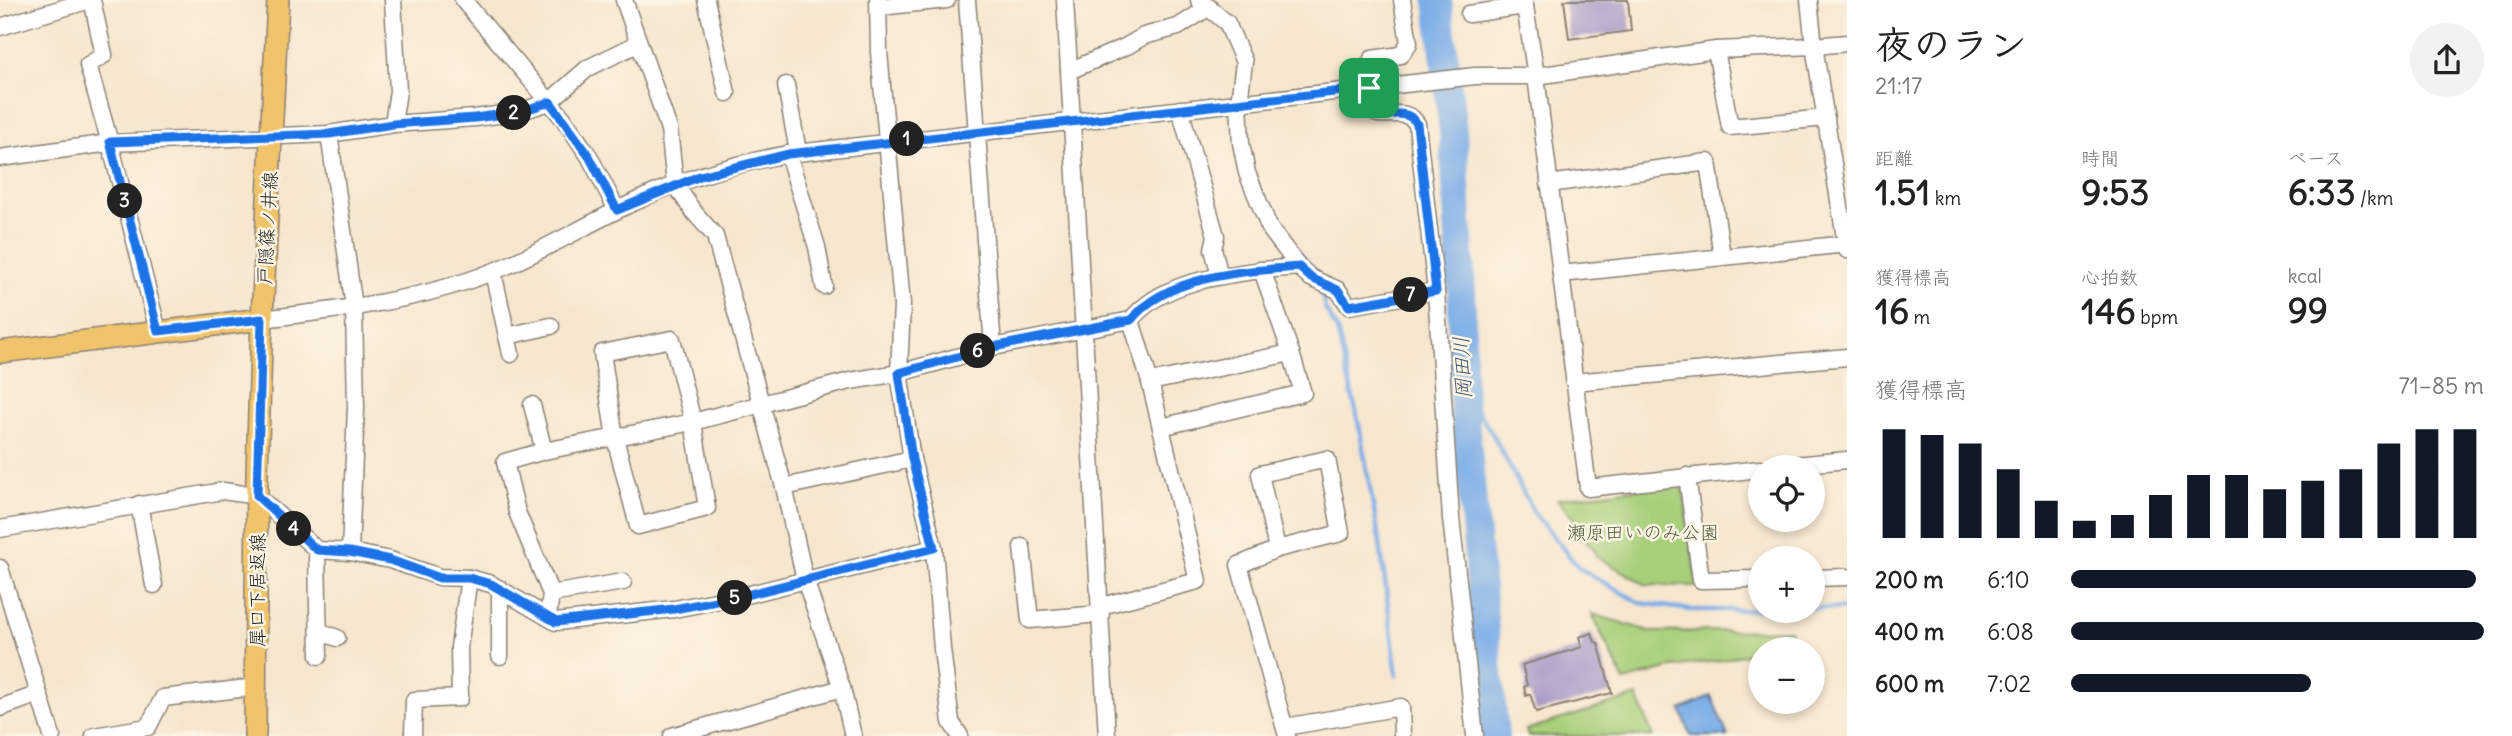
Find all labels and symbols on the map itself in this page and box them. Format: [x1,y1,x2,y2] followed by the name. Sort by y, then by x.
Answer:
[1339,58,1399,118] pin
[496,96,532,130] pin: 2
[890,122,925,156] pin: 1
[252,170,282,286] street label: 戸隠篠ノ井線
[108,184,142,218] pin: 3
[1394,278,1428,312] pin: 7
[960,334,996,368] pin: 6
[1447,336,1477,400] water label: 岡田川
[276,512,312,546] pin: 4
[1567,520,1719,544] park label: 瀬原田いのみ公園
[245,533,269,647] street label: 犀口下居返線
[718,580,752,616] pin: 5

